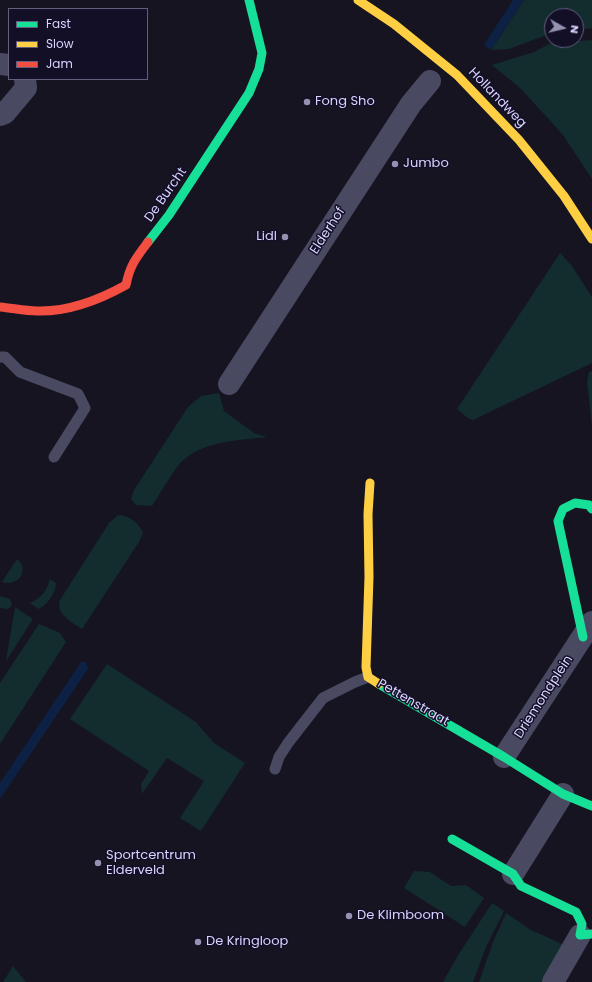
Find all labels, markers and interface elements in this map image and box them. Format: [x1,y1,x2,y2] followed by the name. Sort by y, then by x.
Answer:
[8,8,148,80] legend
[544,8,584,48] north arrow
[46,15,71,32] text: Fast
[566,24,583,35] text: N
[46,35,74,52] text: Slow
[46,55,73,72] text: Jam
[465,65,529,131] street label: Hollandweg
[315,94,375,110] place label: Fong Sho
[302,97,312,107] marker: Fong Sho
[403,156,449,172] place label: Jumbo
[390,159,400,169] marker: Jumbo
[142,165,190,225] street label: De Burcht
[307,205,349,257] street label: Elderhof
[256,229,277,245] place label: Lidl
[280,232,290,242] marker: Lidl
[511,653,577,741] street label: Driemondplein
[374,676,452,730] street label: Pettenstraat
[106,848,196,879] place label: Sportcentrum Elderveld
[93,858,103,868] marker: Sportcentrum Elderveld
[357,908,444,924] place label: De Klimboom
[344,911,354,921] marker: De Klimboom
[206,934,288,950] place label: De Kringloop
[193,937,203,947] marker: De Kringloop

